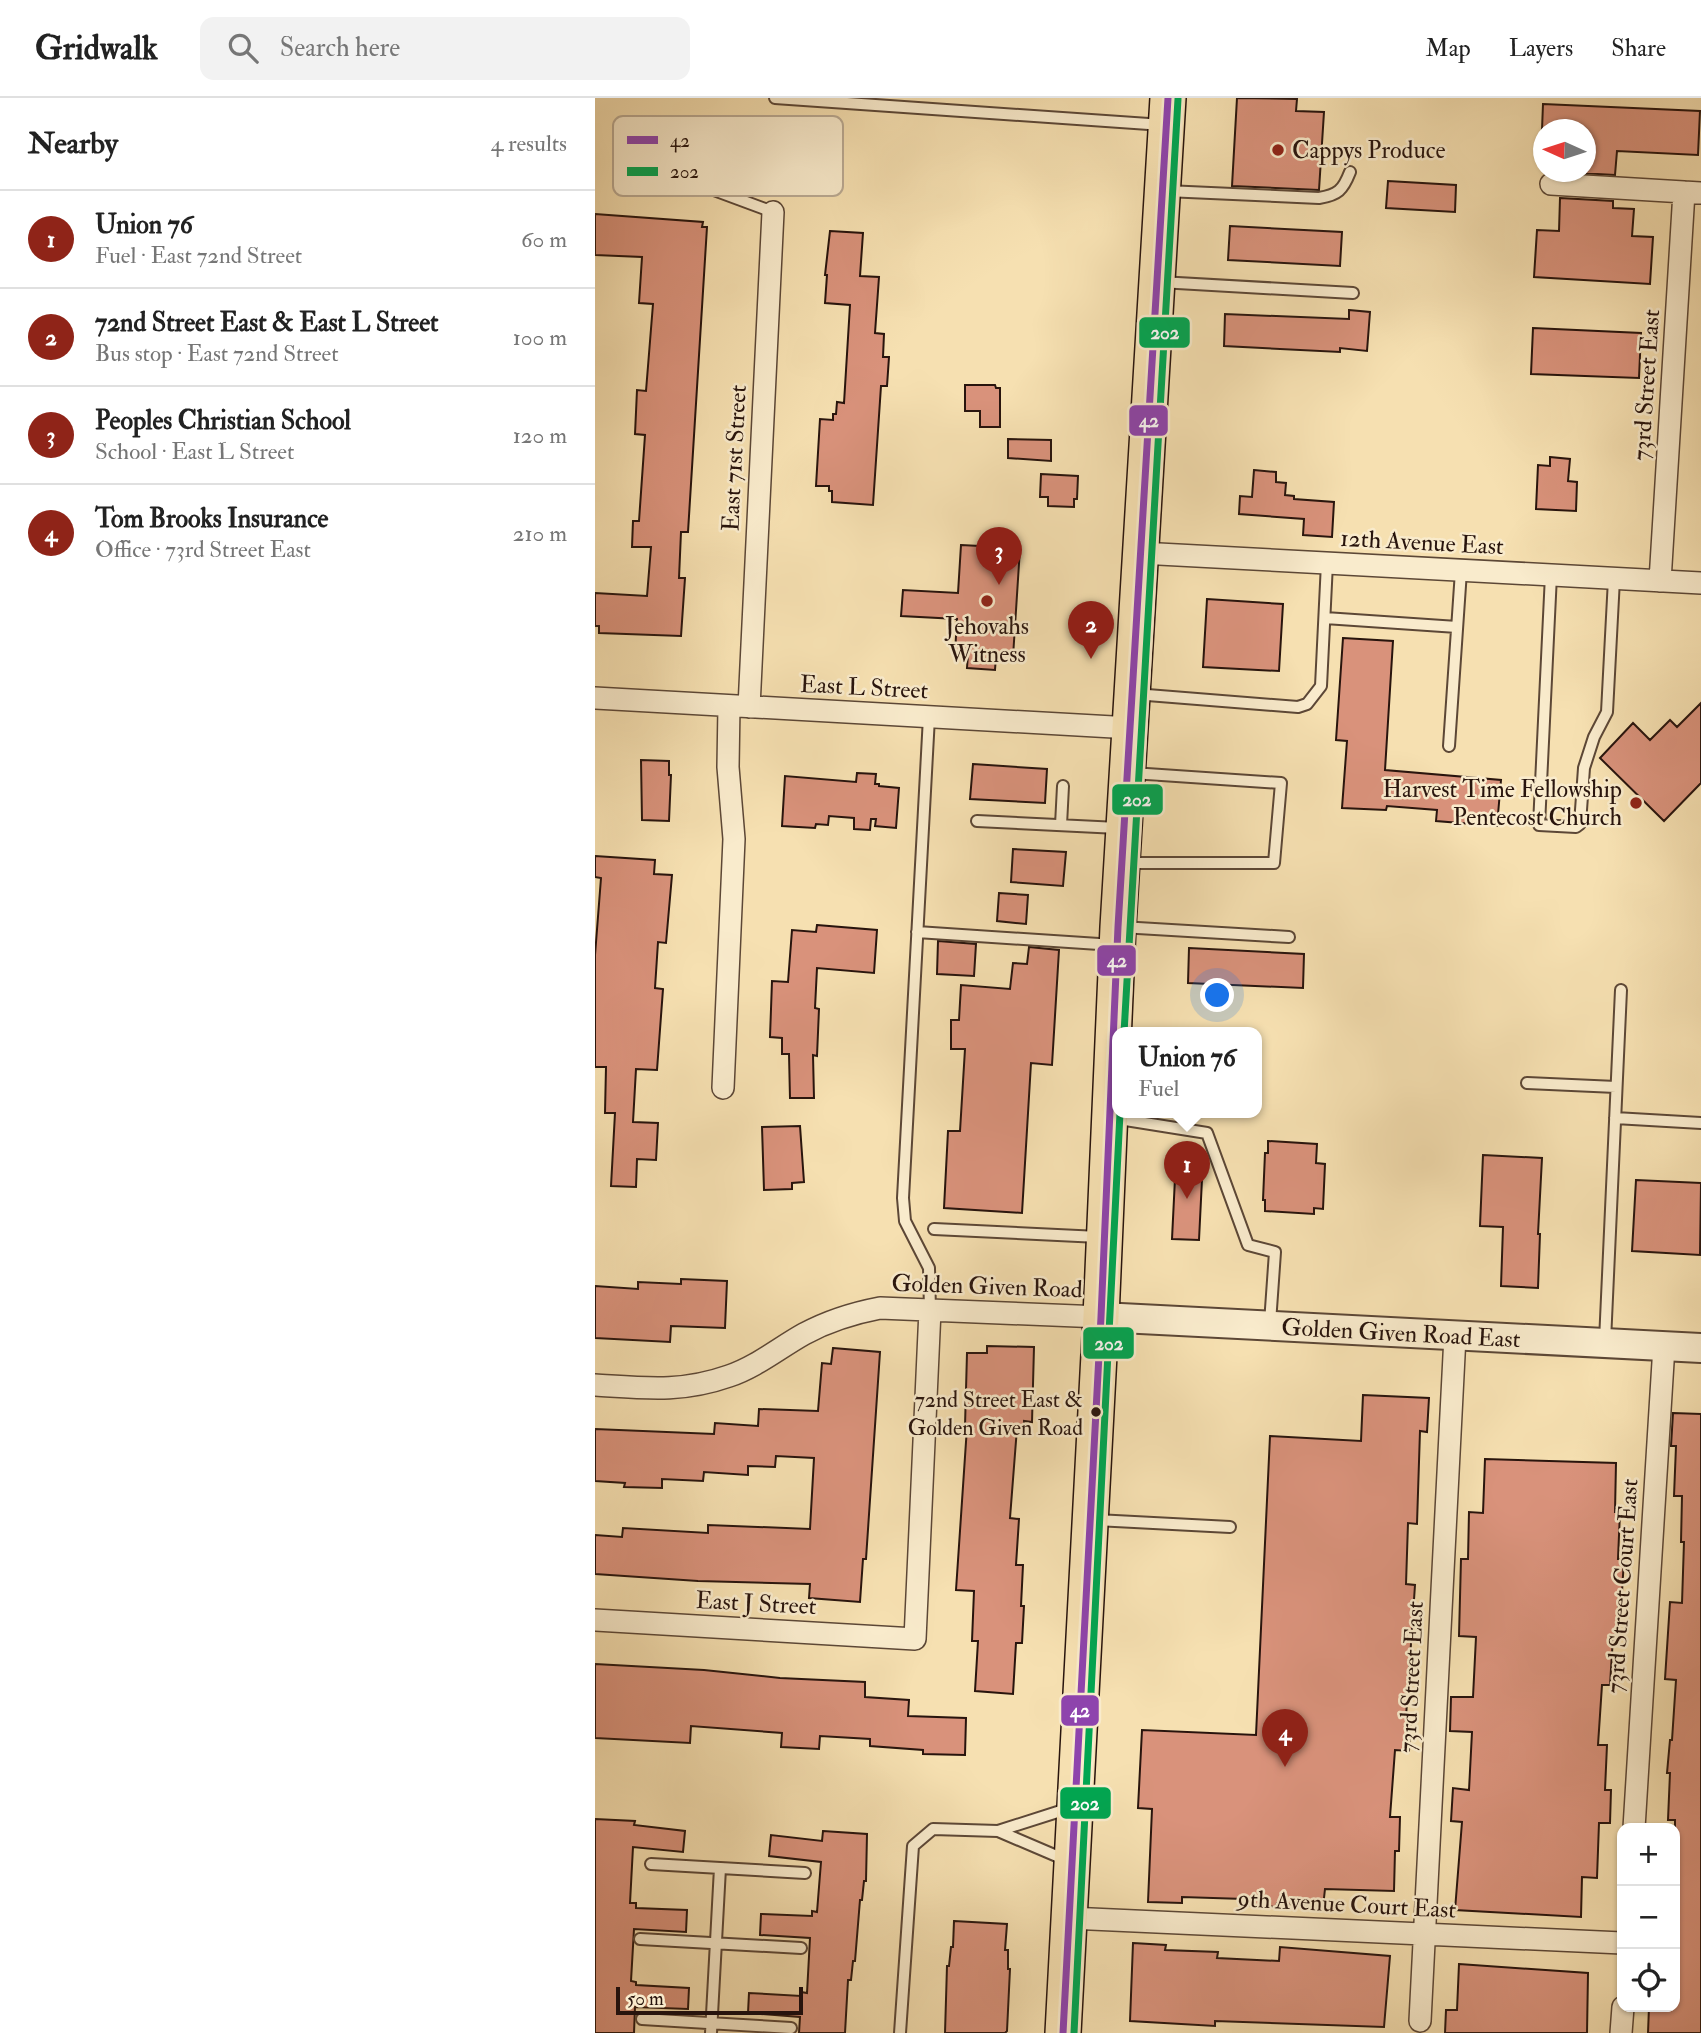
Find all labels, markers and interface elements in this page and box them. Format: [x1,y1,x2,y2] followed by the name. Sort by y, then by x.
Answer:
[200,17,690,80] search box
[35,28,158,69] text: Gridwalk
[224,29,262,67] icon: search
[280,32,400,64] text: Search here
[1426,33,1471,64] text: Map
[1509,33,1573,64] text: Layers
[1611,33,1666,64] text: Share
[613,116,843,196] legend
[1533,119,1596,182] north arrow
[28,125,118,162] text: Nearby
[491,129,567,158] text: 4 results
[670,129,690,153] text: 42
[1292,135,1446,166] place label: Cappys Produce
[1270,142,1286,158] marker: Cappys Produce
[670,160,699,184] text: 202
[95,209,193,241] text: Union 76
[47,225,55,254] text: 1
[521,225,567,254] text: 60 m
[95,241,302,270] text: Fuel · East 72nd Street
[95,307,439,339] text: 72nd Street East & East L Street
[1626,308,1667,462] street label: 73rd Street East
[1138,316,1191,349] line badge: 202
[1150,321,1180,345] text: 202
[45,323,57,352] text: 2
[513,323,567,352] text: 100 m
[95,339,339,368] text: Bus stop · East 72nd Street
[715,384,754,532] street label: East 71st Street
[1128,404,1169,437] line badge: 42
[95,405,351,437] text: Peoples Christian School
[1138,409,1159,433] text: 42
[47,421,55,450] text: 3
[513,421,567,450] text: 120 m
[95,437,294,466] text: School · East L Street
[95,503,328,535] text: Tom Brooks Insurance
[45,519,57,548] text: 4
[513,519,567,548] text: 210 m
[1339,523,1505,562] street label: 12th Avenue East
[976,527,1022,585] pin: 3
[95,535,311,564] text: Office · 73rd Street East
[979,593,995,609] marker: Jehovahs Witness
[1068,601,1114,659] pin: 2
[944,611,1029,670] place label: Jehovahs Witness
[799,669,929,706] street label: East L Street
[1382,774,1622,833] place label: Harvest Time Fellowship Pentecost Church
[1111,783,1164,816] line badge: 202
[1122,788,1152,812] text: 202
[1628,795,1644,811] marker: Harvest Time Fellowship Pentecost Church
[1096,944,1137,977] line badge: 42
[1106,949,1127,973] text: 42
[1200,978,1234,1012] your location
[1112,1027,1262,1118] popup
[1138,1042,1236,1074] text: Union 76
[1138,1074,1179,1103] text: Fuel
[1164,1141,1210,1199] pin: 1
[891,1268,1083,1305] street label: Golden Given Road
[1281,1312,1522,1355] street label: Golden Given Road East
[1082,1326,1135,1360] line badge: 202
[1094,1332,1124,1356] text: 202
[908,1386,1083,1442] place label: 72nd Street East & Golden Given Road
[1089,1405,1103,1419] marker: 72nd Street East & Golden Given Road
[1600,1477,1645,1694] street label: 73rd Street Court East
[695,1585,817,1622] street label: East J Street
[1392,1600,1431,1754] street label: 73rd Street East
[1060,1694,1100,1727] line badge: 42
[1069,1699,1090,1723] text: 42
[1262,1709,1308,1767] pin: 4
[1059,1786,1112,1820] line badge: 202
[1070,1792,1100,1816] text: 202
[1617,1823,1680,2012] map controls
[1617,1823,1680,1886] button: +
[1235,1883,1457,1926] street label: 9th Avenue Court East
[1617,1886,1680,1949] button: −
[1617,1949,1680,2012] button: locate
[616,1984,803,2016] scale bar
[627,1987,664,2011] text: 50 m

